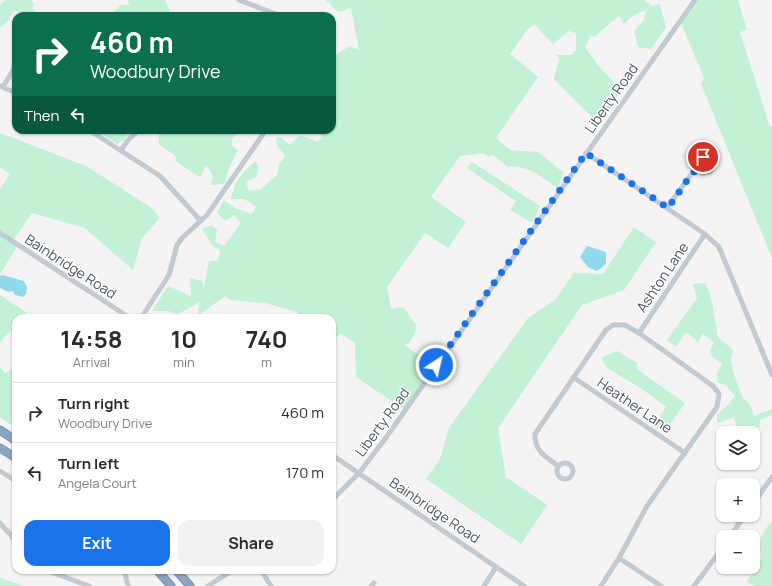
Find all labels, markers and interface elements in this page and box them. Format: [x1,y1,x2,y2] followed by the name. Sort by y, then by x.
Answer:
[90,23,174,61] text: 460 m
[24,28,76,80] icon: right
[90,59,221,83] text: Woodbury Drive
[580,59,642,137] street label: Liberty Road
[67,104,89,126] icon: left
[24,105,59,126] text: Then
[686,140,720,174] pin
[692,146,714,168] icon: arrive
[22,229,120,303] street label: Bainbridge Road
[632,238,692,316] street label: Ashton Lane
[60,322,122,355] text: 14:58
[171,322,197,355] text: 10
[245,322,288,355] text: 740
[415,344,457,386] position arrow
[73,353,110,371] text: Arrival
[173,353,195,371] text: min
[261,353,272,371] text: m
[594,373,676,437] street label: Heather Lane
[351,384,413,460] street label: Liberty Road
[58,393,129,414] text: Turn right
[24,402,46,424] icon: right
[281,402,324,423] text: 460 m
[58,414,152,432] text: Woodbury Drive
[716,426,760,574] map controls
[716,426,760,470] button: layers
[58,453,120,474] text: Turn left
[24,462,46,484] icon: left
[286,462,324,483] text: 170 m
[386,473,484,547] street label: Bainbridge Road
[58,474,137,492] text: Angela Court
[716,478,760,522] button: +
[24,520,170,566] button: Exit
[178,520,324,566] button: Share
[716,530,760,574] button: −

